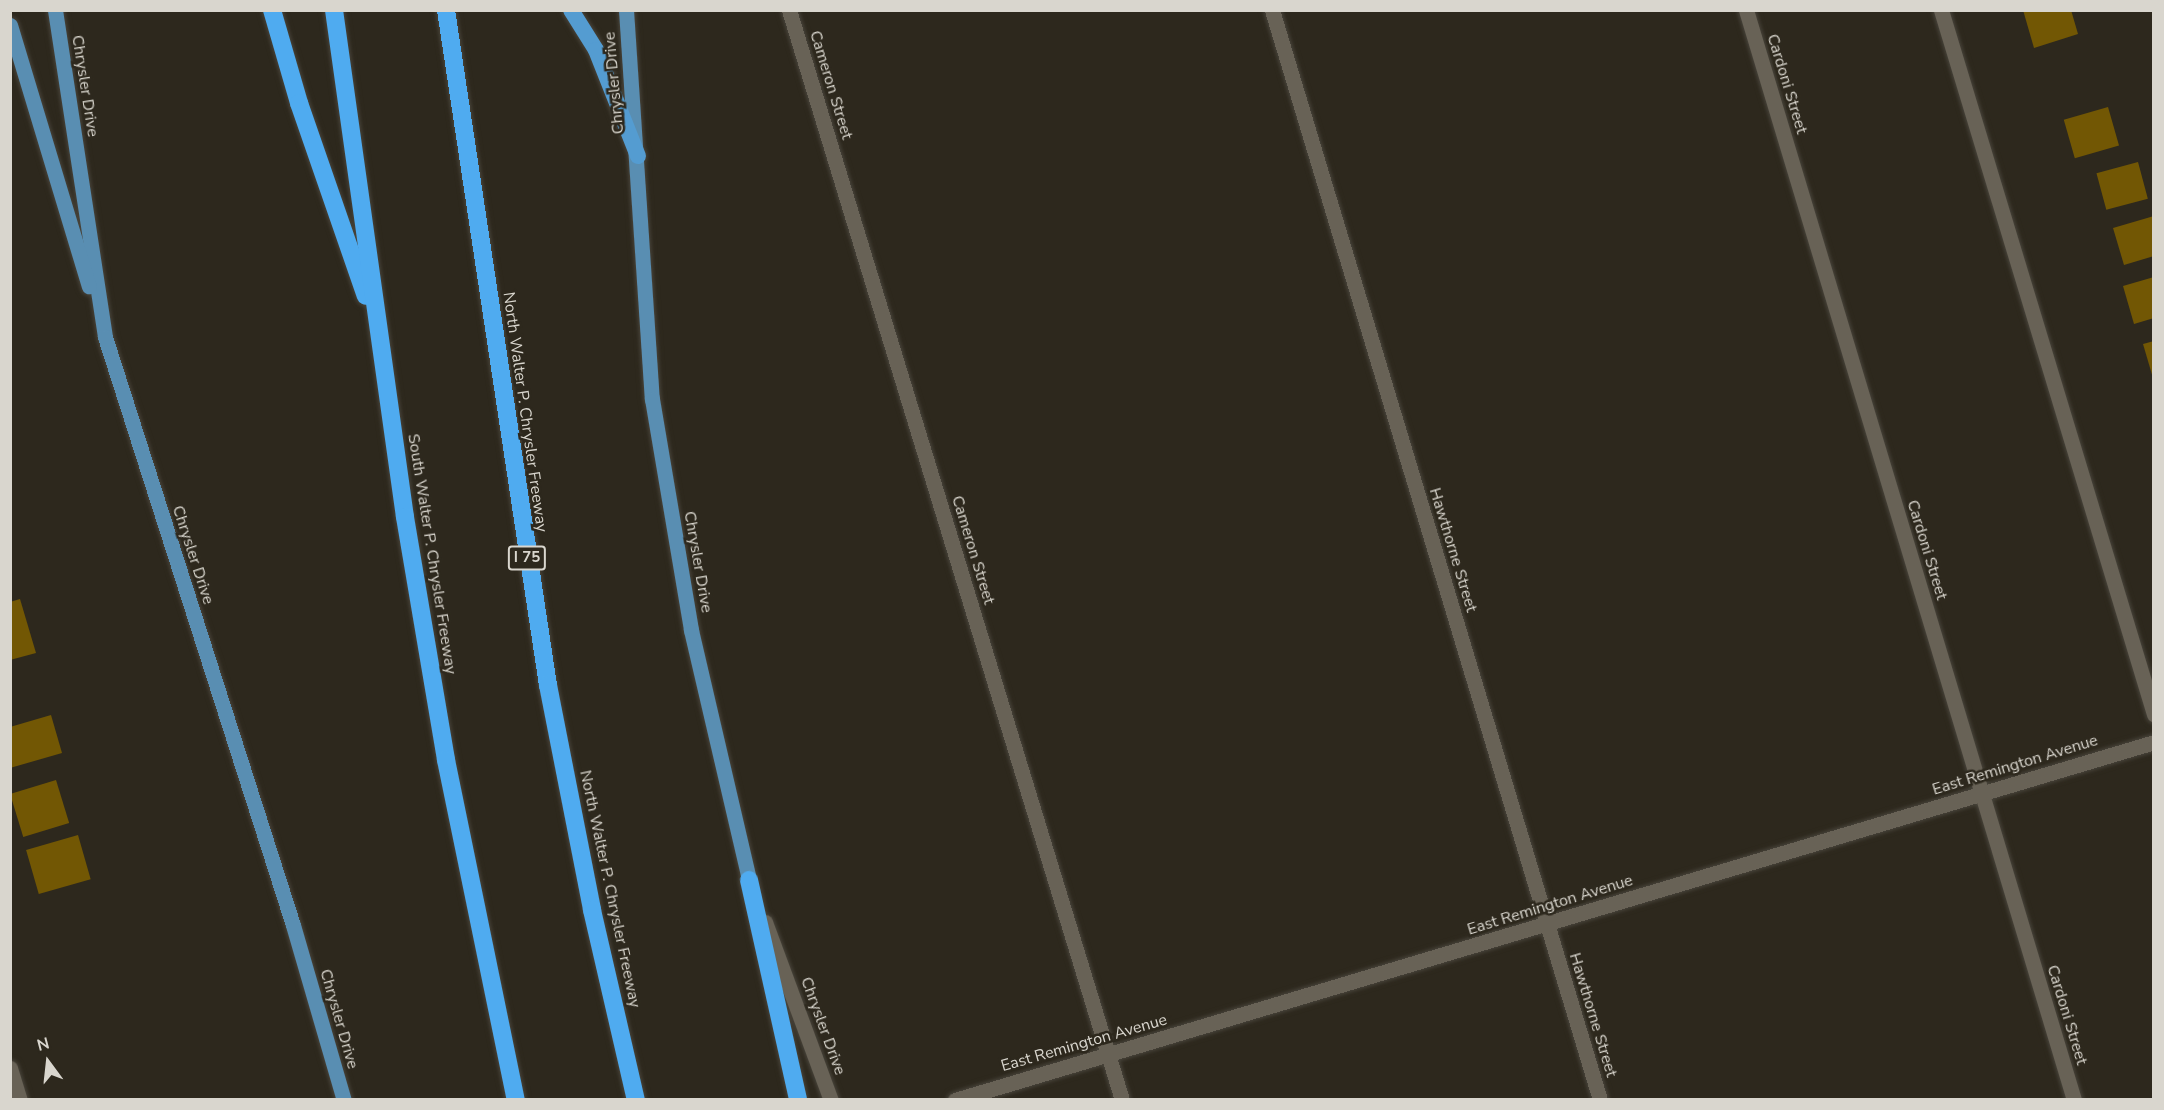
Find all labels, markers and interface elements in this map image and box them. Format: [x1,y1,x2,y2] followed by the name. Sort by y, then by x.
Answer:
[805,28,857,142] street label: Cameron Street
[600,31,628,135] street label: Chrysler Drive
[1763,32,1811,136] street label: Cardoni Street
[67,34,103,138] street label: Chrysler Drive
[499,291,551,533] street label: North Walter P. Chrysler Freeway
[404,432,460,676] street label: South Walter P. Chrysler Freeway
[1425,486,1481,614] street label: Hawthorne Street
[947,493,999,607] street label: Cameron Street
[1903,498,1951,602] street label: Cardoni Street
[168,503,218,607] street label: Chrysler Drive
[680,510,716,614] street label: Chrysler Drive
[508,546,546,570] road number: I 75
[1930,731,2100,799] street label: East Remington Avenue
[575,768,645,1010] street label: North Walter P. Chrysler Freeway
[1465,871,1635,939] street label: East Remington Avenue
[1565,951,1621,1079] street label: Hawthorne Street
[2043,963,2091,1067] street label: Cardoni Street
[316,967,362,1071] street label: Chrysler Drive
[796,974,850,1078] street label: Chrysler Drive
[999,1010,1169,1076] street label: East Remington Avenue
[18,1032,78,1092] north arrow
[35,1032,52,1057] text: N

